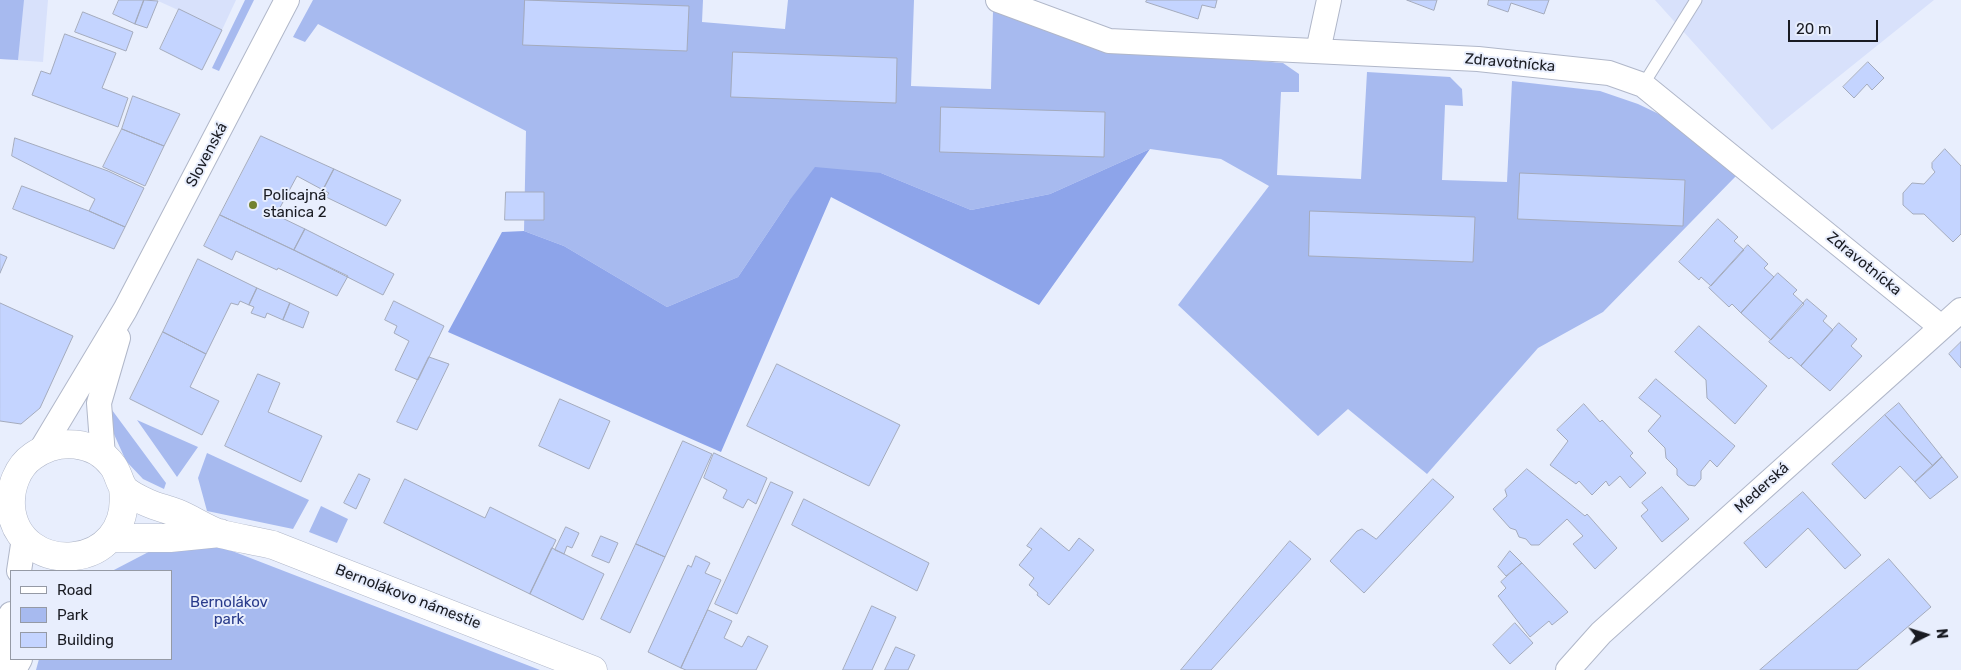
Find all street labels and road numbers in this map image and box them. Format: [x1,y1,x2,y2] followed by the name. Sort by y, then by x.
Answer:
[1464,50,1556,76] street label: Zdravotnícka
[183,120,231,190] street label: Slovenská
[1823,228,1905,300] street label: Zdravotnícka
[1731,459,1793,517] street label: Mederská
[333,561,483,633] street label: Bernolákovo námestie

